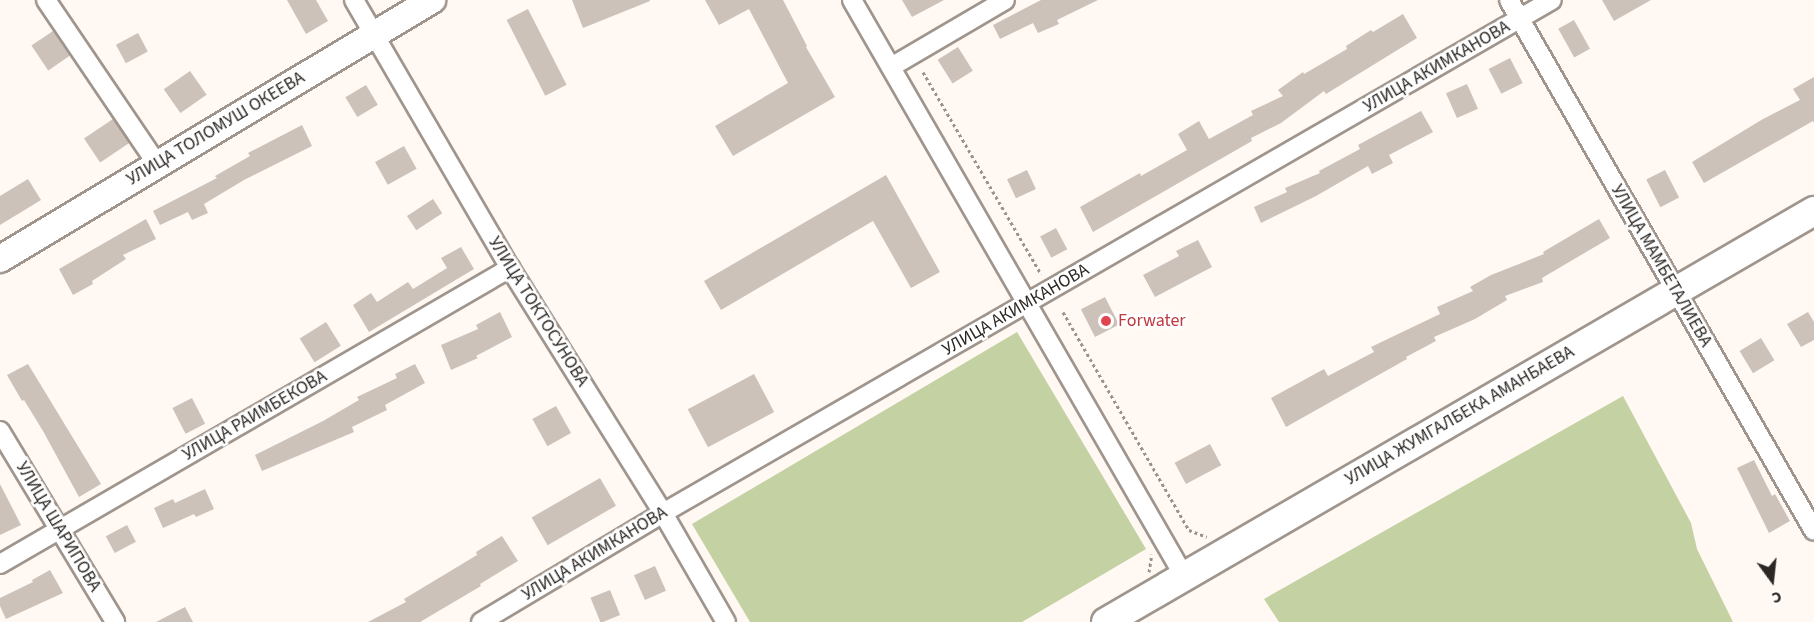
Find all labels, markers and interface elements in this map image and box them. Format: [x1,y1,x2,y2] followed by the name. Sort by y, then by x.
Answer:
[1360,16,1514,118] street label: УЛИЦА АКИМКАНОВА
[123,67,309,191] street label: УЛИЦА ТОЛОМУШ ОКЕЕВА
[1606,181,1716,351] street label: УЛИЦА МАМБЕТАЛИЕВА
[483,233,593,391] street label: УЛИЦА ТОКТОСУНОВА
[939,259,1093,361] street label: УЛИЦА АКИМКАНОВА
[1118,310,1186,332] place label: Forwater
[1099,314,1113,328] marker: Forwater
[1342,341,1578,491] street label: УЛИЦА ЖУМГАЛБЕКА АМАНБАЕВА
[179,366,331,466] street label: УЛИЦА РАИМБЕКОВА
[11,458,105,596] street label: УЛИЦА ШАРИПОВА
[518,502,672,606] street label: УЛИЦА АКИМКАНОВА
[1742,550,1802,610] north arrow
[1769,586,1784,609] text: С

